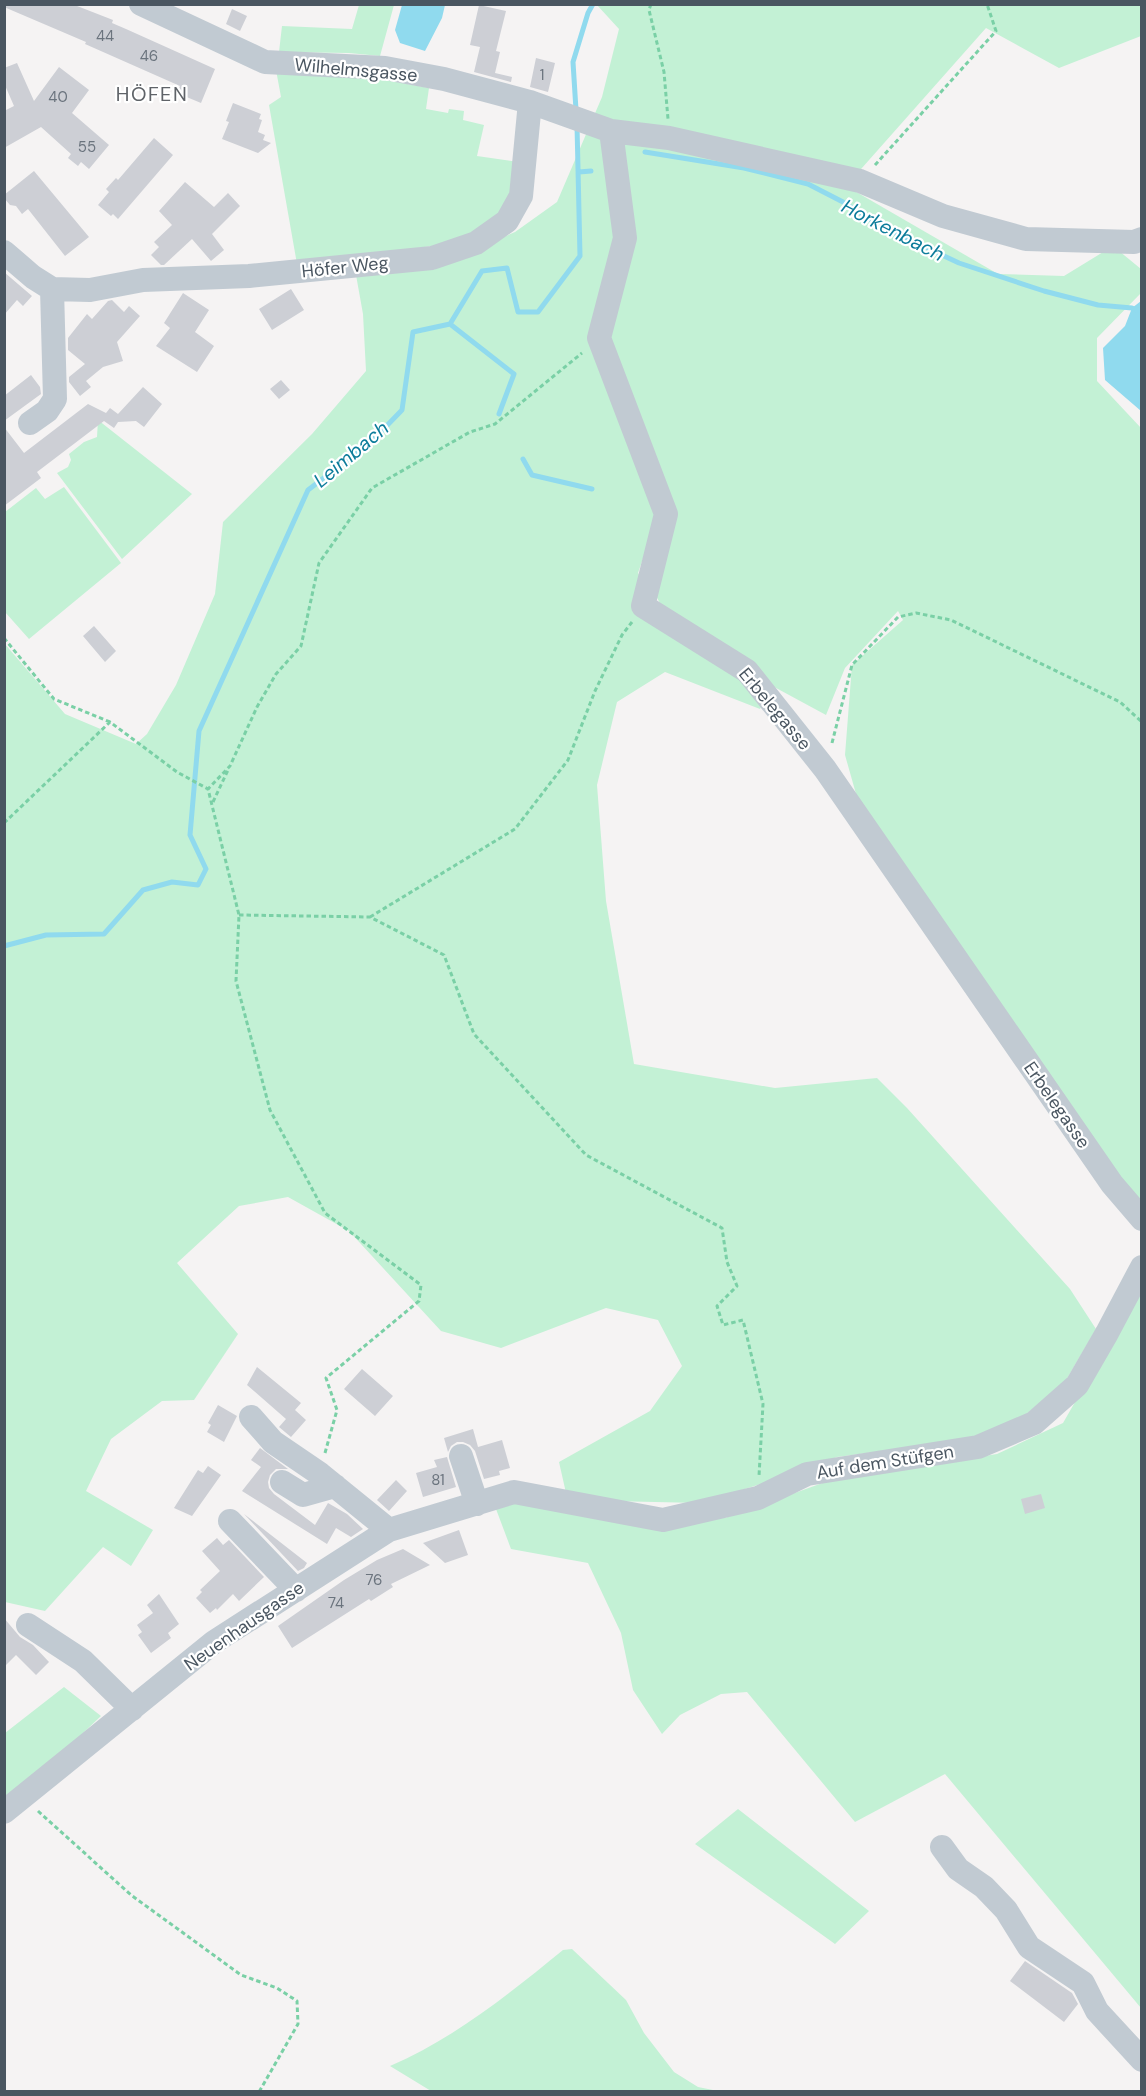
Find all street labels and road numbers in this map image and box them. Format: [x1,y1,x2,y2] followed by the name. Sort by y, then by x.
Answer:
[293,53,419,87] street label: Wilhelmsgasse
[300,251,390,283] street label: Höfer Weg
[733,663,817,755] street label: Erbelegasse
[1018,1057,1096,1153] street label: Erbelegasse
[815,1439,955,1485] street label: Auf dem Stüfgen
[179,1576,309,1676] street label: Neuenhausgasse

